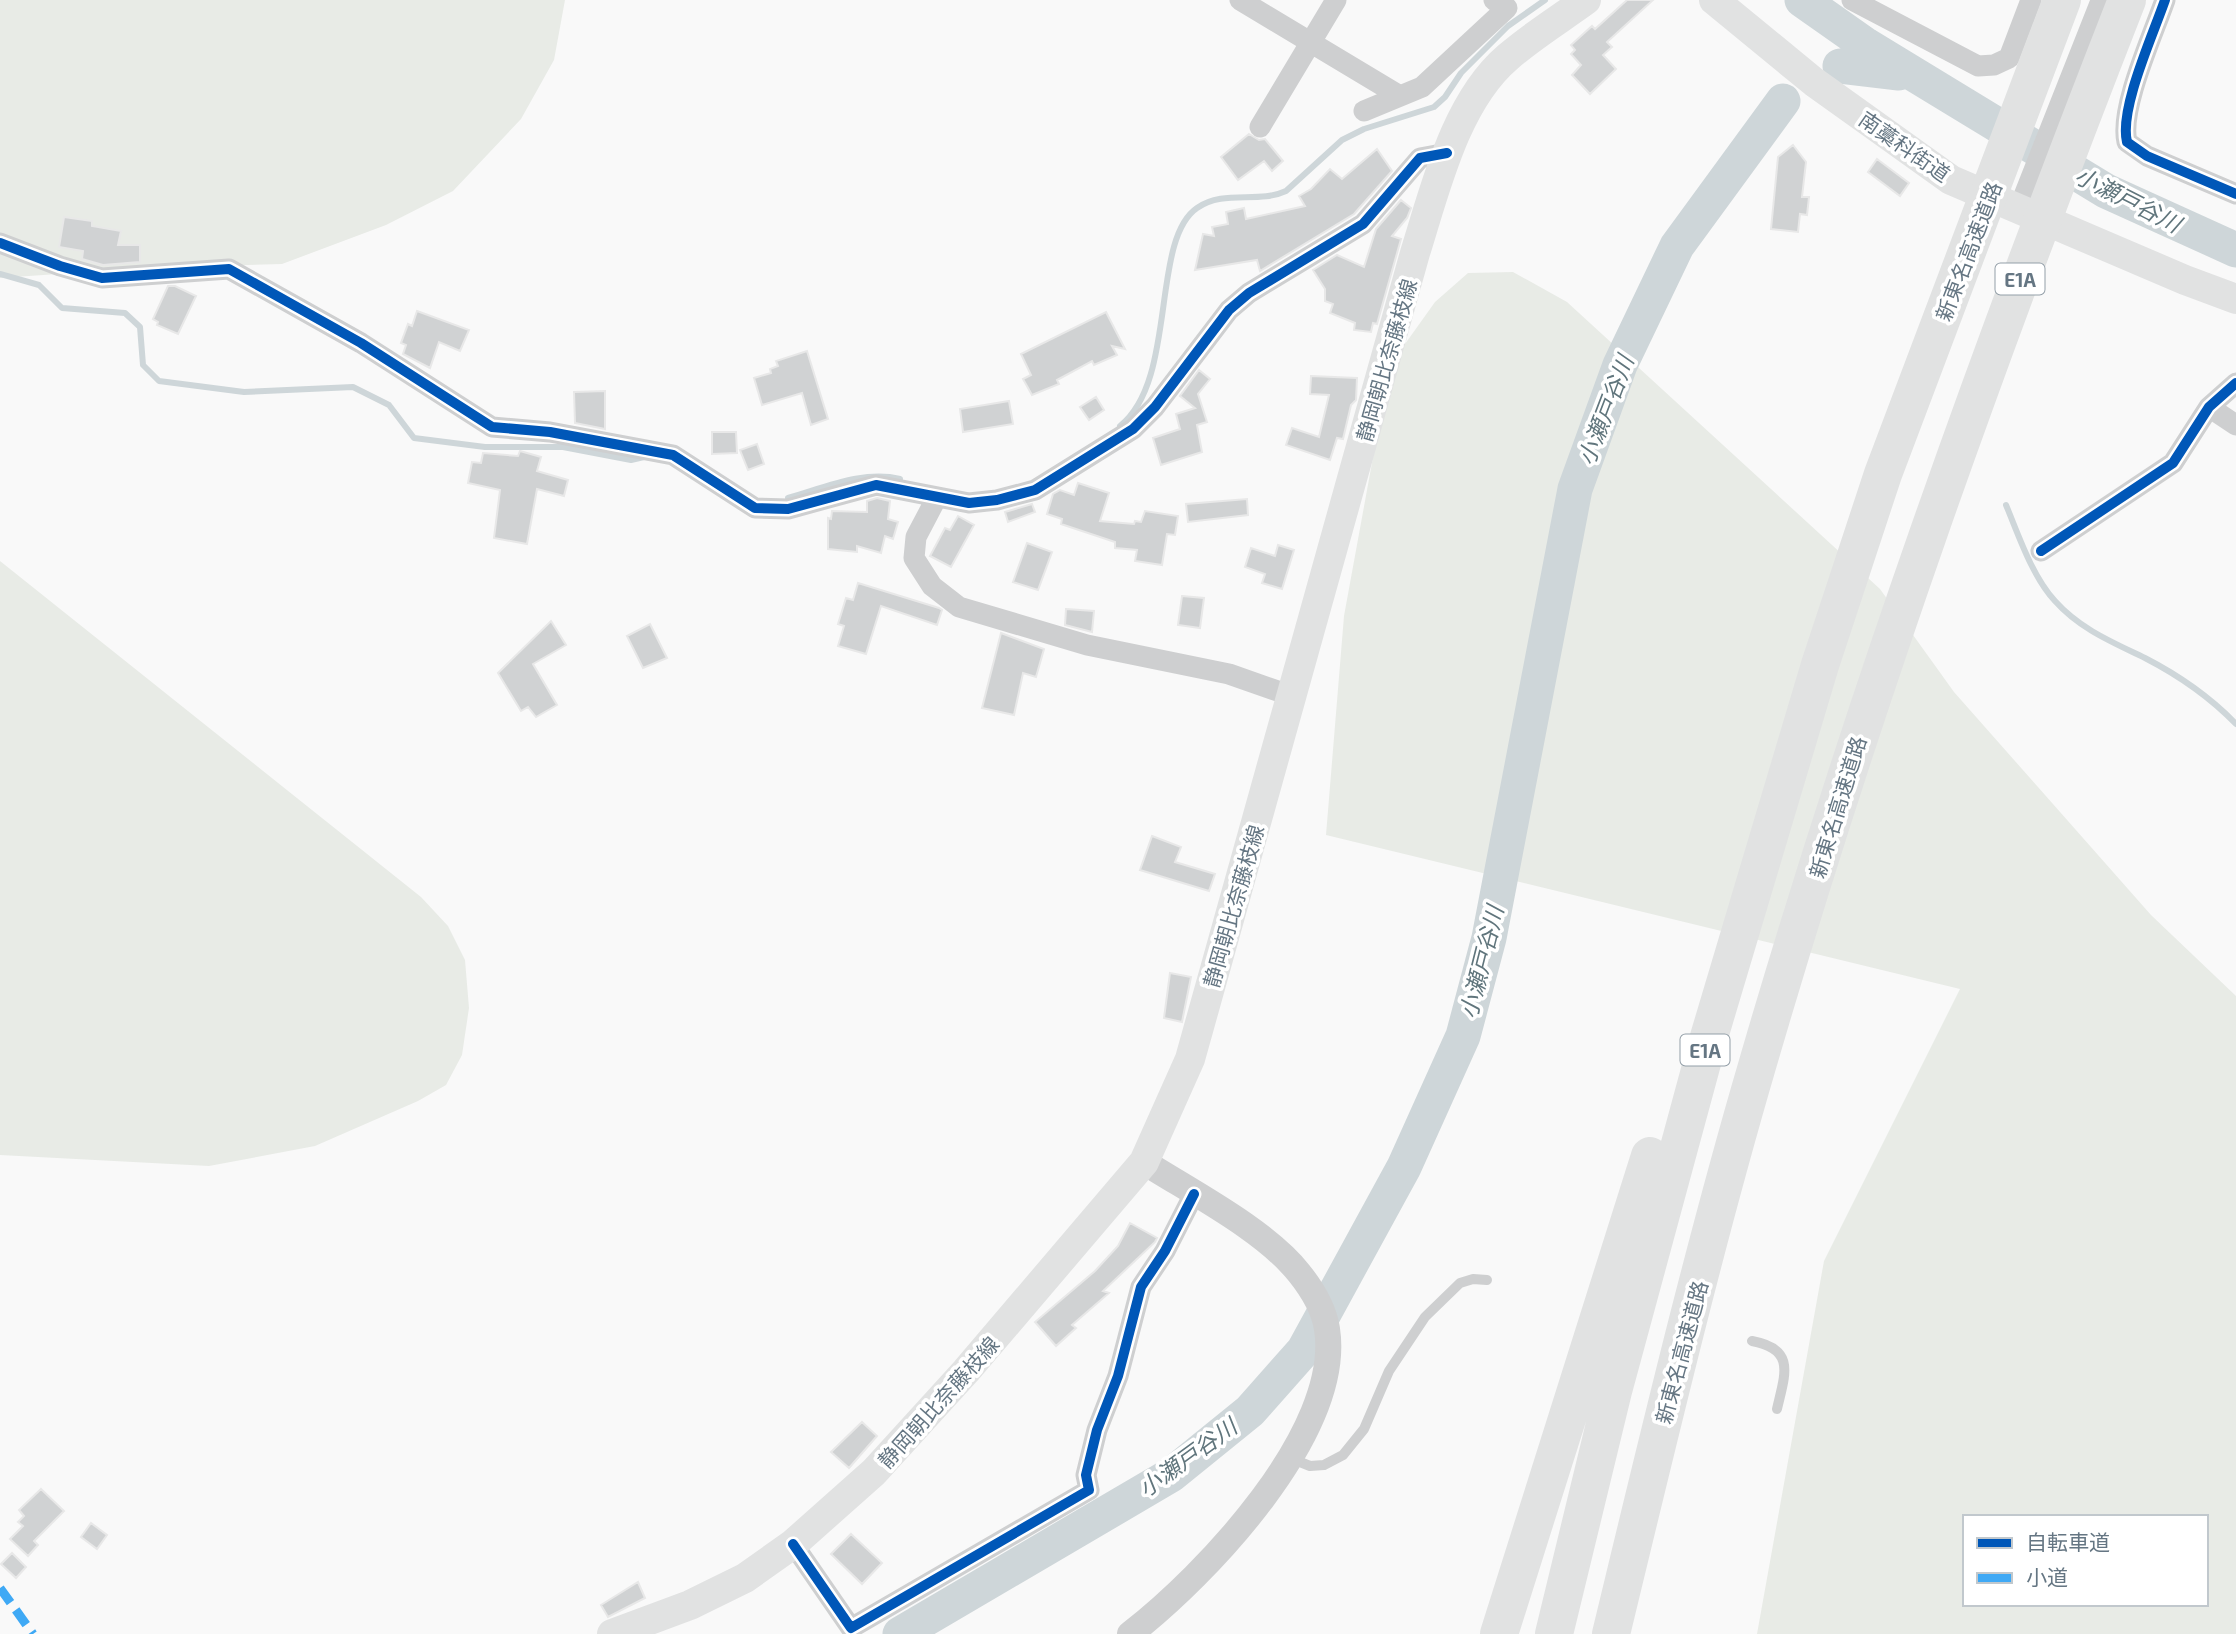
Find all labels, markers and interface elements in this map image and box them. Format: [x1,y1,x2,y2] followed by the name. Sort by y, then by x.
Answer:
[1855,106,1955,186] street label: 南藁科街道
[2070,160,2188,239] water label: 小瀬戸谷川
[1930,178,2006,324] street label: 新東名高速道路
[1996,264,2044,294] road number: E1A
[1351,276,1421,444] street label: 静岡朝比奈藤枝線
[1571,349,1640,469] water label: 小瀬戸谷川
[1804,733,1870,881] street label: 新東名高速道路
[1198,822,1268,990] street label: 静岡朝比奈藤枝線
[1454,900,1509,1021] water label: 小瀬戸谷川
[1680,1034,1730,1066] road number: E1A
[1650,1278,1712,1426] street label: 新東名高速道路
[873,1331,1003,1473] street label: 静岡朝比奈藤枝線
[1132,1410,1244,1502] water label: 小瀬戸谷川
[1963,1515,2208,1606] legend
[2026,1529,2110,1554] text: 自転車道
[2026,1564,2068,1589] text: 小道

